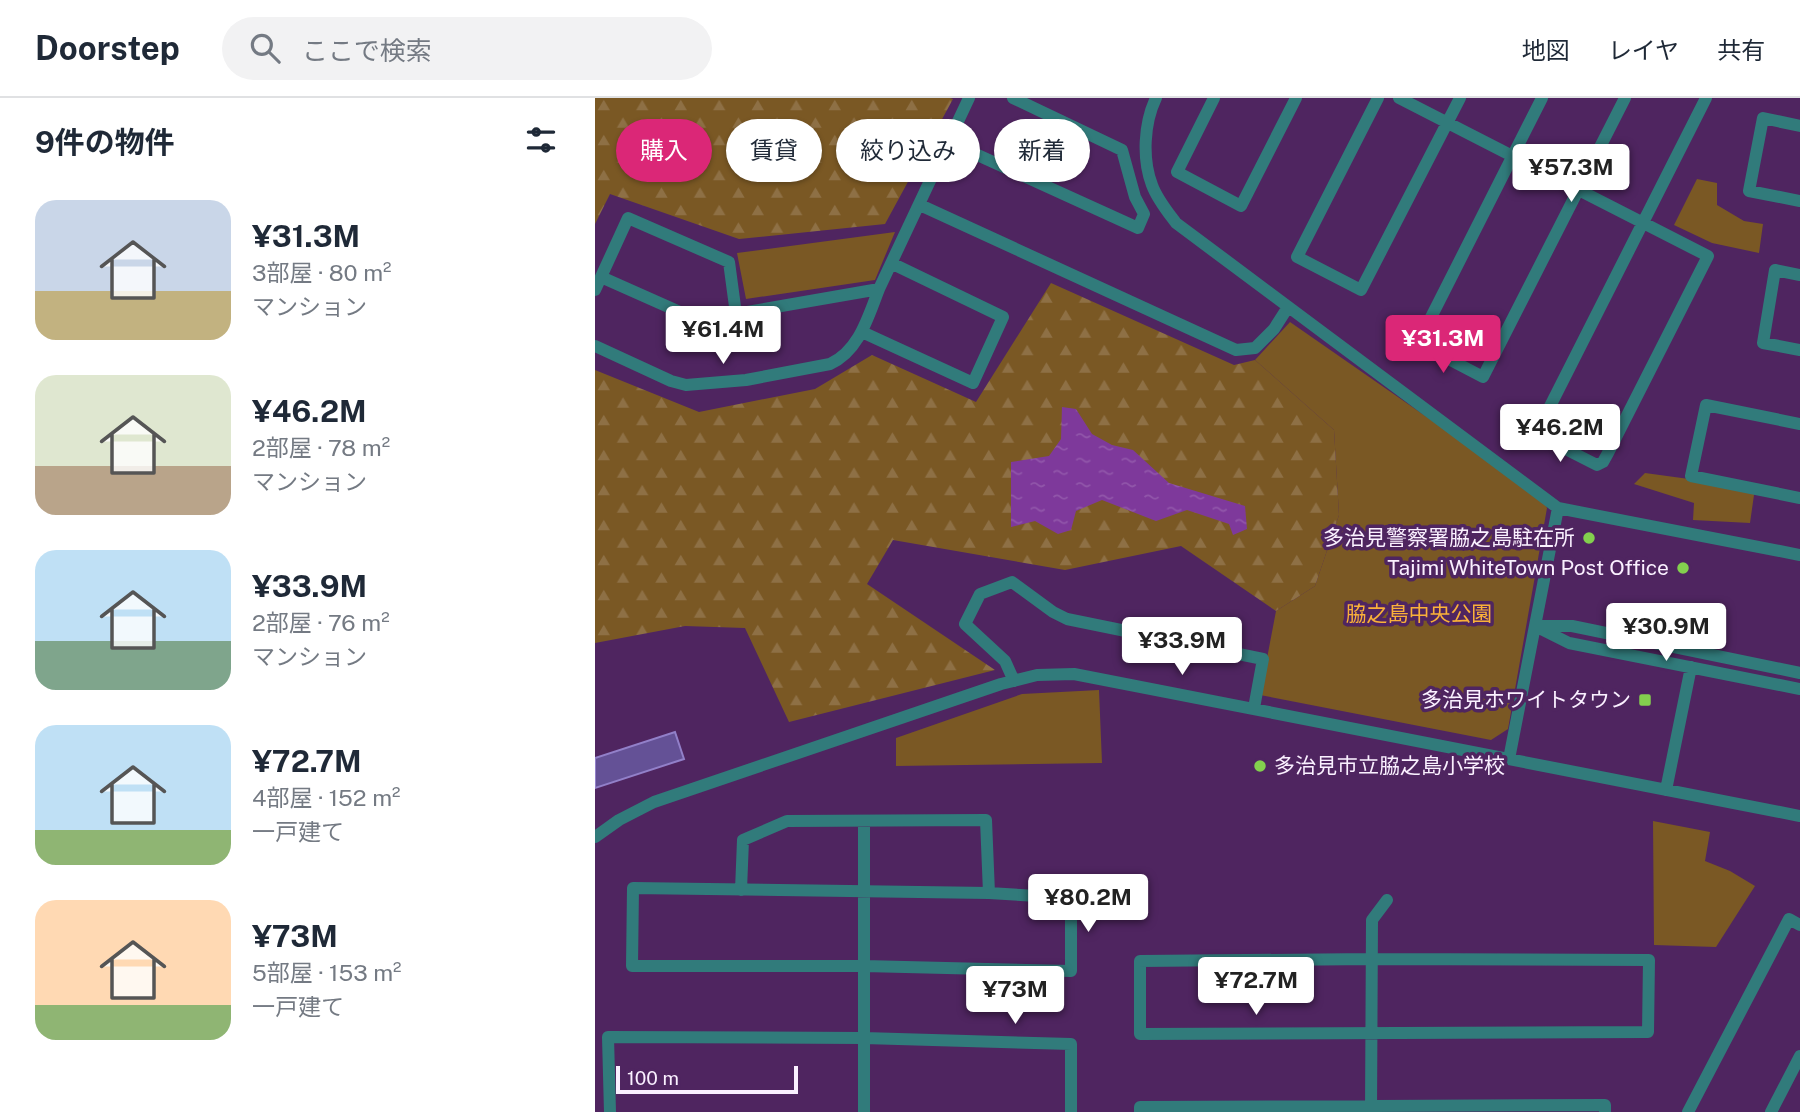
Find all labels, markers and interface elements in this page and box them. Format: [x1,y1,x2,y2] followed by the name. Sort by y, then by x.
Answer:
[222,17,712,80] search box
[35,29,180,67] text: Doorstep
[246,29,284,67] icon: search
[302,35,432,66] text: ここで検索
[1522,36,1570,64] text: 地図
[1608,36,1679,64] text: レイヤ
[1717,36,1765,64] text: 共有
[616,119,712,182] chip: 購入
[726,119,822,182] chip: 賃貸
[836,119,980,182] chip: 絞り込み
[994,119,1090,182] chip: 新着
[522,121,560,159] icon: filters
[35,124,175,160] text: 9件の物件
[1514,144,1628,204] pin: ¥57.3M
[1528,153,1614,180] text: ¥57.3M
[252,218,360,254] text: ¥31.3M
[91,228,175,312] icon: home
[252,259,392,286] text: 3部屋 · 80 m²
[252,293,367,320] text: マンション
[666,306,780,366] pin: ¥61.4M
[682,315,764,342] text: ¥61.4M
[1386,316,1500,375] pin: ¥31.3M
[1402,324,1484,351] text: ¥31.3M
[252,393,367,429] text: ¥46.2M
[91,403,175,487] icon: home
[1503,404,1617,464] pin: ¥46.2M
[1516,413,1604,440] text: ¥46.2M
[252,434,390,461] text: 2部屋 · 78 m²
[252,468,367,495] text: マンション
[1323,525,1575,550] place label: 多治見警察署脇之島駐在所
[1581,530,1597,546] marker: 多治見警察署脇之島駐在所
[1387,555,1669,580] place label: Tajimi WhiteTown Post Office
[1675,560,1691,576] marker: Tajimi WhiteTown Post Office
[252,568,367,604] text: ¥33.9M
[91,578,175,662] icon: home
[1346,601,1493,626] park label: 脇之島中央公園
[1609,603,1723,663] pin: ¥30.9M
[252,609,390,636] text: 2部屋 · 76 m²
[1622,612,1710,639] text: ¥30.9M
[1125,618,1239,677] pin: ¥33.9M
[1138,626,1226,653] text: ¥33.9M
[252,643,367,670] text: マンション
[1421,687,1631,712] place label: 多治見ホワイトタウン
[1637,692,1653,708] marker: 多治見ホワイトタウン
[252,743,362,779] text: ¥72.7M
[91,753,175,837] icon: home
[1274,753,1505,778] place label: 多治見市立脇之島小学校
[1252,758,1268,774] marker: 多治見市立脇之島小学校
[252,784,401,811] text: 4部屋 · 152 m²
[252,818,344,845] text: 一戸建て
[1031,874,1145,934] pin: ¥80.2M
[1044,883,1132,910] text: ¥80.2M
[252,918,338,954] text: ¥73M
[91,928,175,1012] icon: home
[1199,958,1313,1017] pin: ¥72.7M
[252,959,402,986] text: 5部屋 · 153 m²
[1214,966,1298,993] text: ¥72.7M
[974,967,1056,1026] pin: ¥73M
[982,975,1048,1002] text: ¥73M
[252,993,344,1020] text: 一戸建て
[616,1063,798,1095] scale bar
[627,1067,679,1089] text: 100 m

